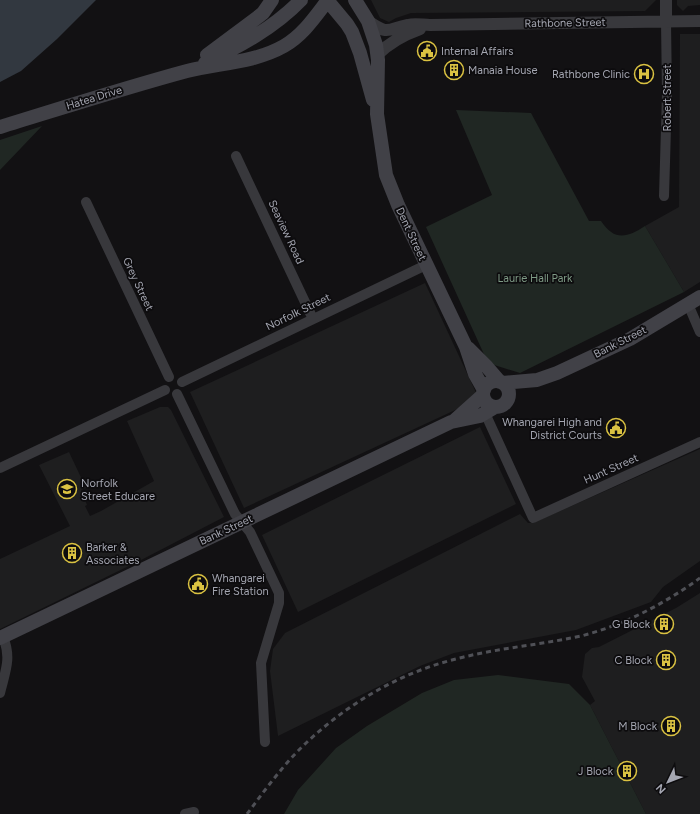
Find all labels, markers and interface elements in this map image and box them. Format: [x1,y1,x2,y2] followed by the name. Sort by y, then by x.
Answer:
[524,16,606,30] street label: Rathbone Street
[416,40,438,62] public building icon: Internal Affairs
[441,45,513,58] place label: Internal Affairs
[443,59,465,81] building icon: Manaia House
[633,63,655,85] hospital icon: Rathbone Clinic
[468,64,537,77] place label: Manaia House
[661,64,674,132] street label: Robert Street
[552,68,630,81] place label: Rathbone Clinic
[64,83,124,113] street label: Hatea Drive
[266,198,306,266] street label: Seaview Road
[393,205,429,263] street label: Dent Street
[120,255,156,313] street label: Grey Street
[498,272,573,285] park label: Laurie Hall Park
[264,291,332,333] street label: Norfolk Street
[592,323,648,361] street label: Bank Street
[502,416,602,442] place label: Whangarei High and District Courts
[605,417,627,439] public building icon: Whangarei High and District Courts
[582,451,640,487] street label: Hunt Street
[81,477,155,503] place label: Norfolk Street Educare
[56,478,78,500] school or university icon: Norfolk Street Educare
[197,512,255,548] street label: Bank Street
[86,541,139,567] place label: Barker & Associates
[61,542,83,564] building icon: Barker & Associates
[212,572,269,598] place label: Whangarei Fire Station
[187,573,209,595] public building icon: Whangarei Fire Station
[653,613,675,635] building icon: G Block
[612,618,651,631] place label: G Block
[655,649,677,671] building icon: C Block
[615,654,653,667] place label: C Block
[660,715,682,737] building icon: M Block
[618,720,658,733] place label: M Block
[616,760,638,782] building icon: J Block
[648,762,688,802] north arrow
[578,765,614,778] place label: J Block
[653,781,669,796] text: N

